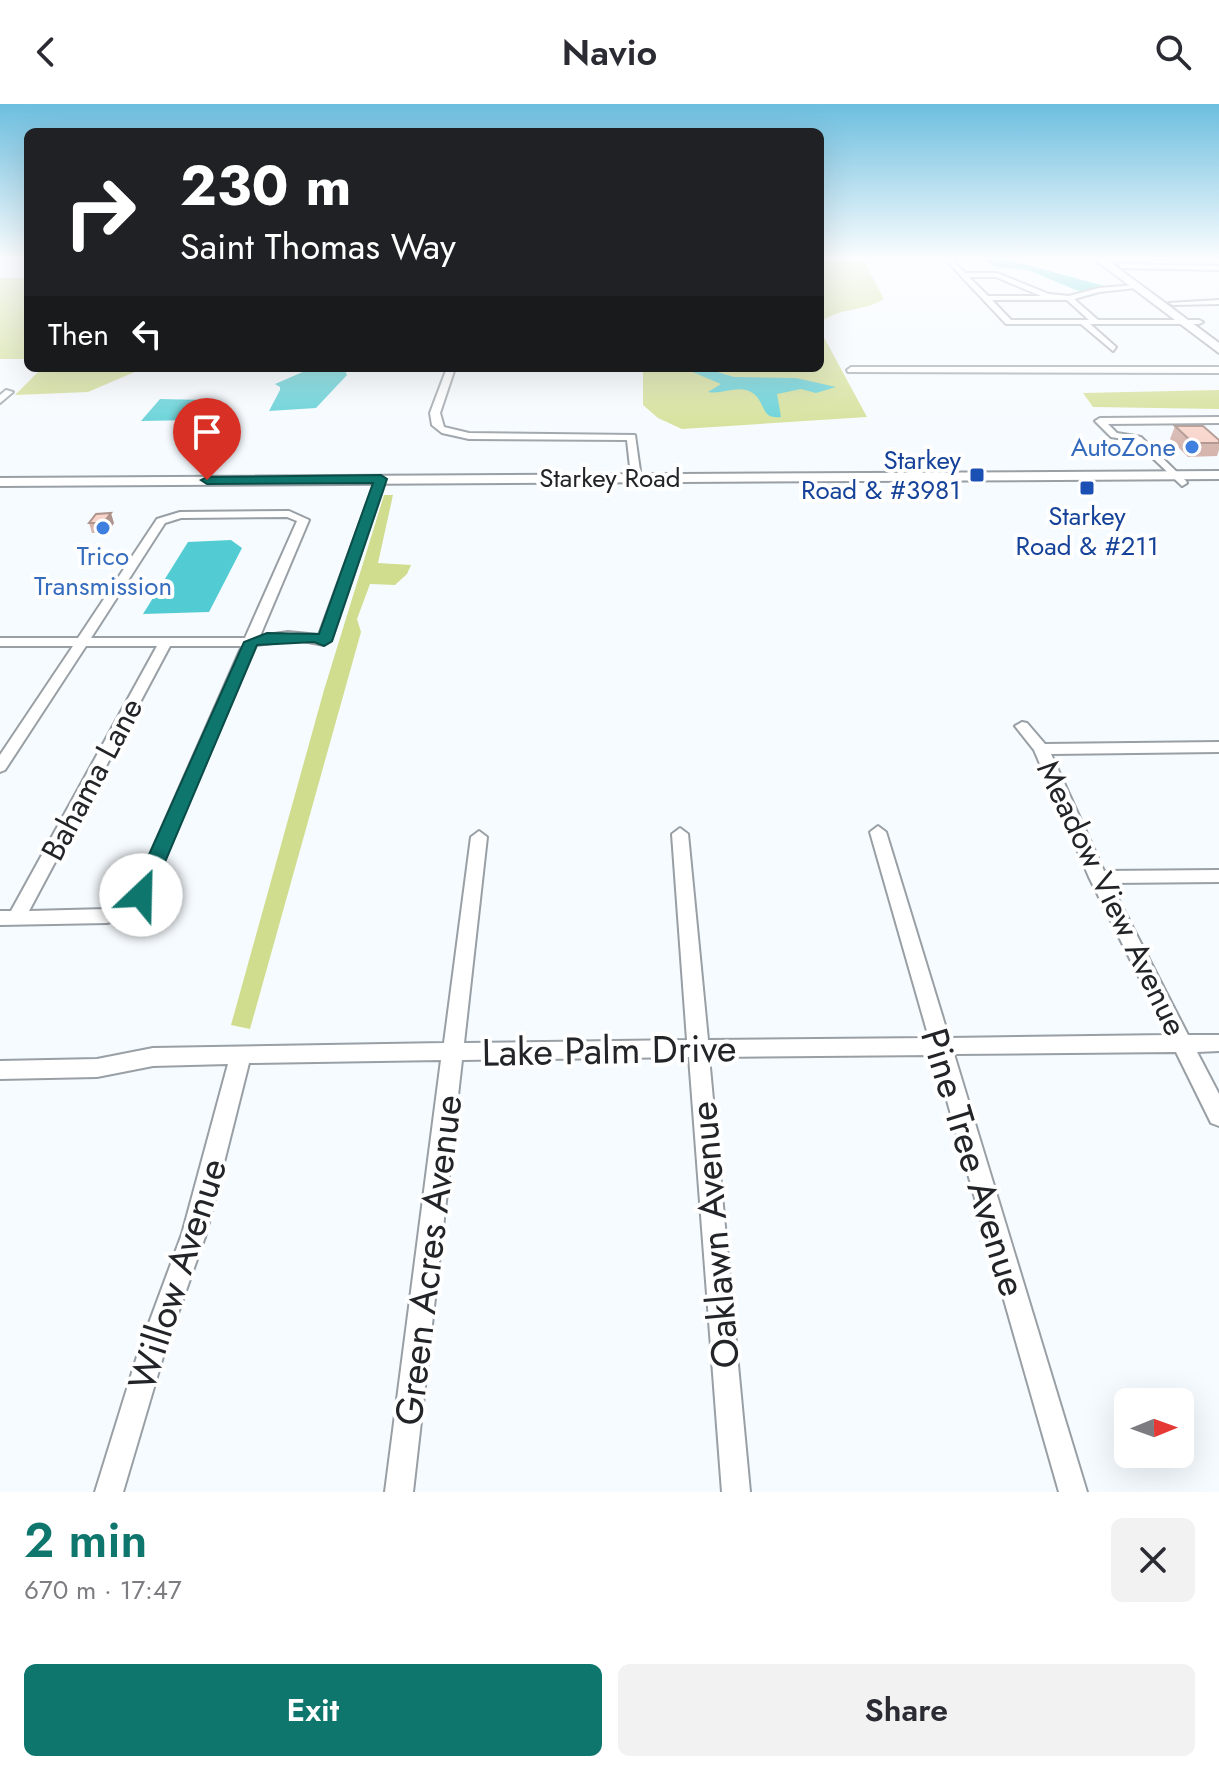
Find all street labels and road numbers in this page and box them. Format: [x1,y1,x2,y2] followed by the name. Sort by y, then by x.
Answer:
[539,459,681,497] street label: Starkey Road
[30,689,154,869] street label: Bahama Lane
[1025,753,1199,1043] street label: Meadow View Avenue
[481,1020,737,1080] street label: Lake Palm Drive
[907,1021,1041,1303] street label: Pine Tree Avenue
[380,1091,476,1429] street label: Green Acres Avenue
[675,1099,753,1371] street label: Oaklawn Avenue
[114,1151,240,1397] street label: Willow Avenue

